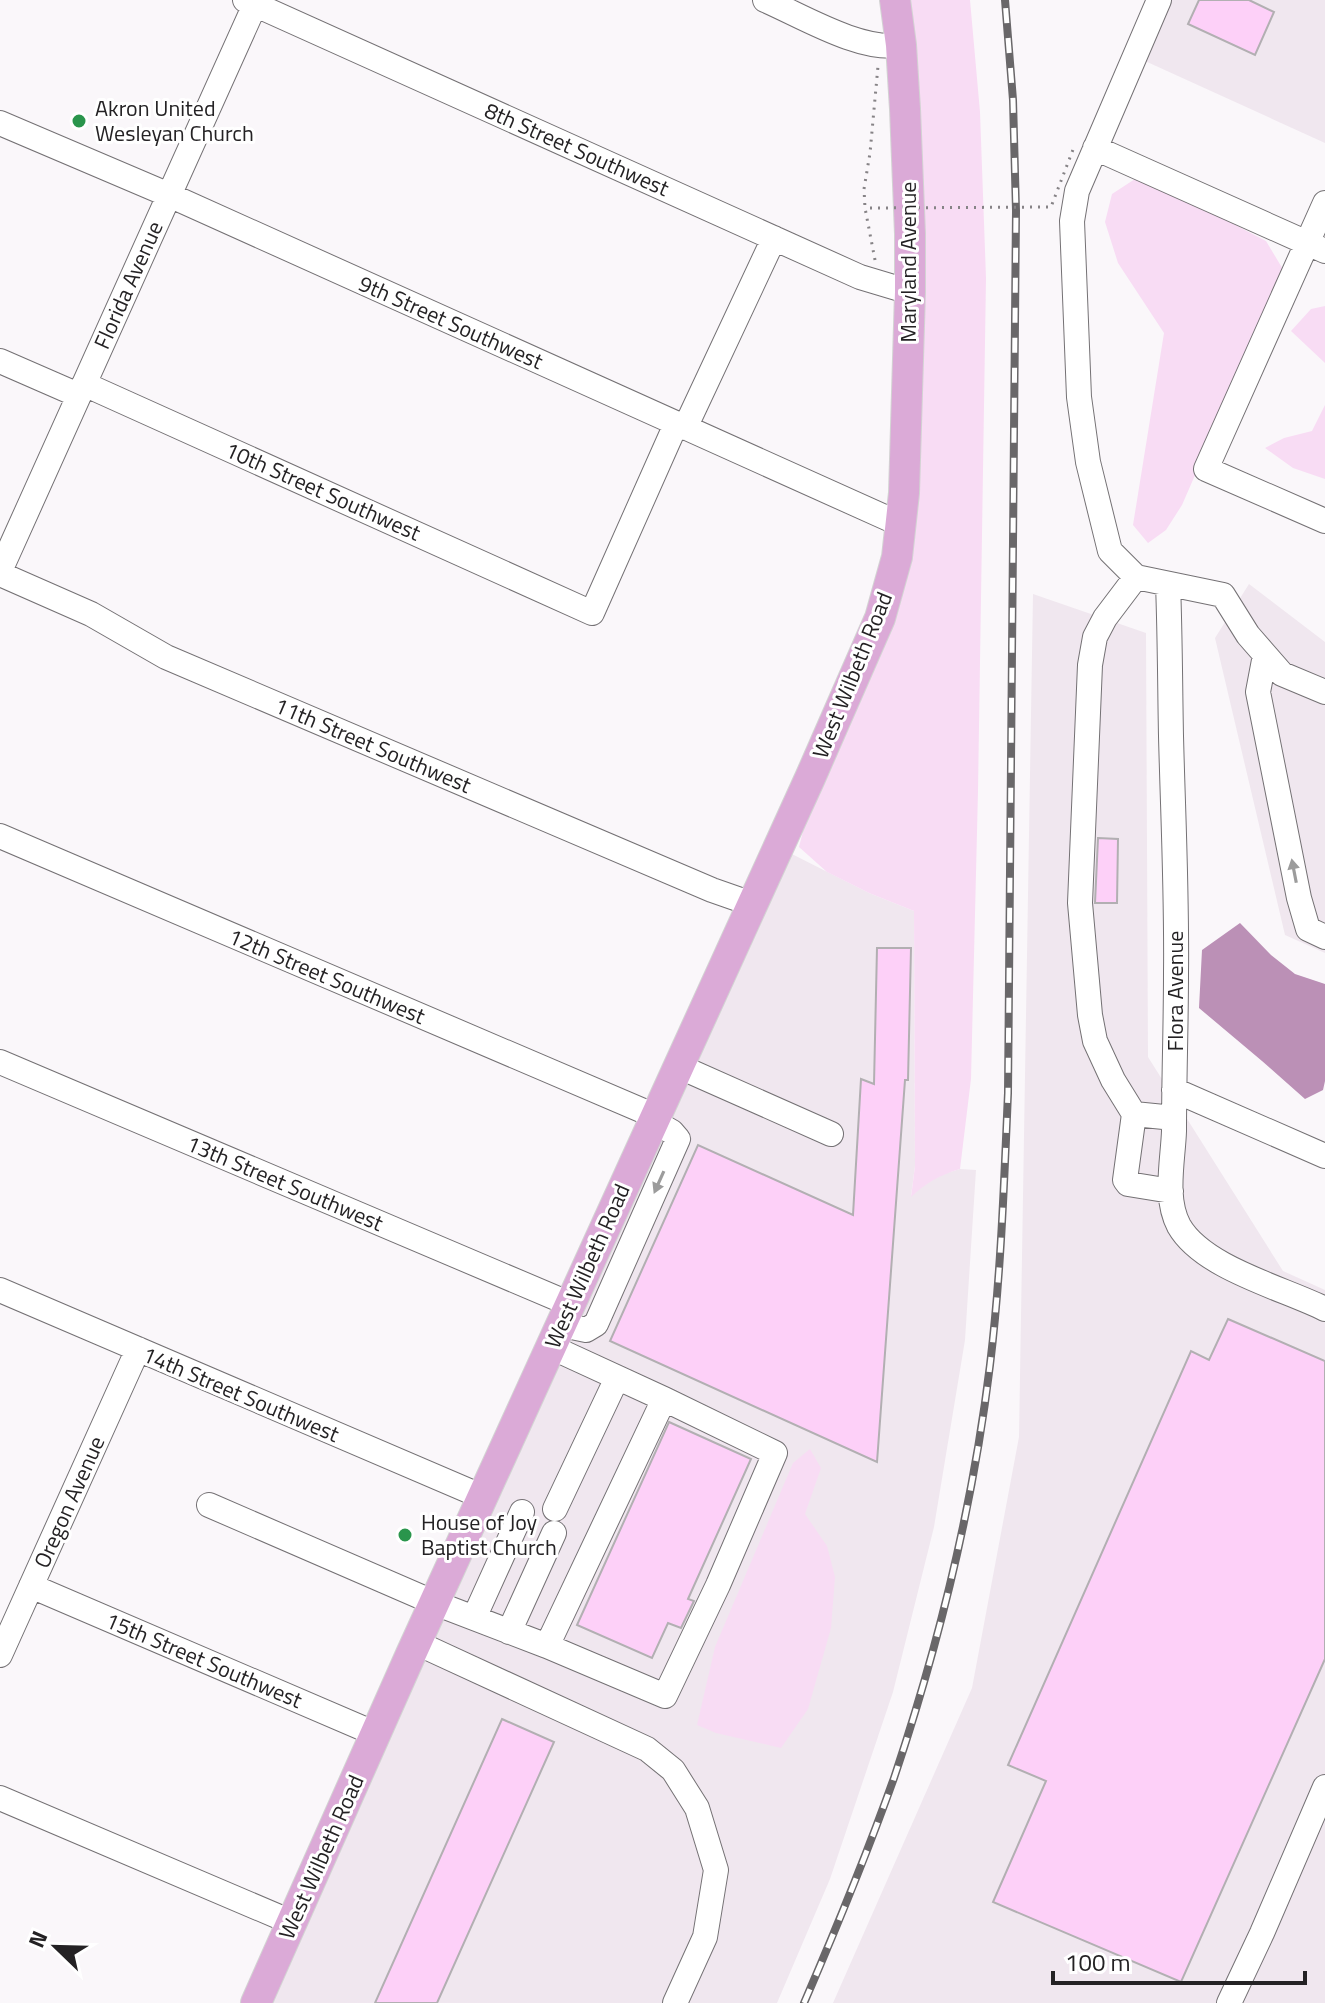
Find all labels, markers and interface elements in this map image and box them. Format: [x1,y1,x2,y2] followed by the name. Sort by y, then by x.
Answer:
[95,91,254,150] place label: Akron United Wesleyan Church
[479,93,675,205] street label: 8th Street Southwest
[70,112,88,130] marker: Akron United Wesleyan Church
[891,182,925,342] street label: Maryland Avenue
[85,215,171,355] street label: Florida Avenue
[353,266,549,378] street label: 9th Street Southwest
[220,433,427,550] street label: 10th Street Southwest
[803,587,901,763] street label: West Wilbeth Road
[269,688,477,802] street label: 11th Street Southwest
[1287,859,1300,884] one-way arrow
[223,919,431,1033] street label: 12th Street Southwest
[1158,931,1192,1051] street label: Flora Avenue
[181,1126,389,1240] street label: 13th Street Southwest
[653,1170,666,1193] one-way arrow
[535,1178,639,1354] street label: West Wilbeth Road
[137,1337,345,1451] street label: 14th Street Southwest
[25,1430,113,1574] street label: Oregon Avenue
[421,1505,557,1564] place label: House of Joy Baptist Church
[396,1526,414,1544] marker: House of Joy Baptist Church
[100,1603,308,1717] street label: 15th Street Southwest
[269,1769,373,1945] street label: West Wilbeth Road
[16,1907,96,1987] north arrow
[19,1926,56,1953] text: N
[1053,1935,1305,1985] scale bar
[1065,1944,1131,1980] text: 100 m

